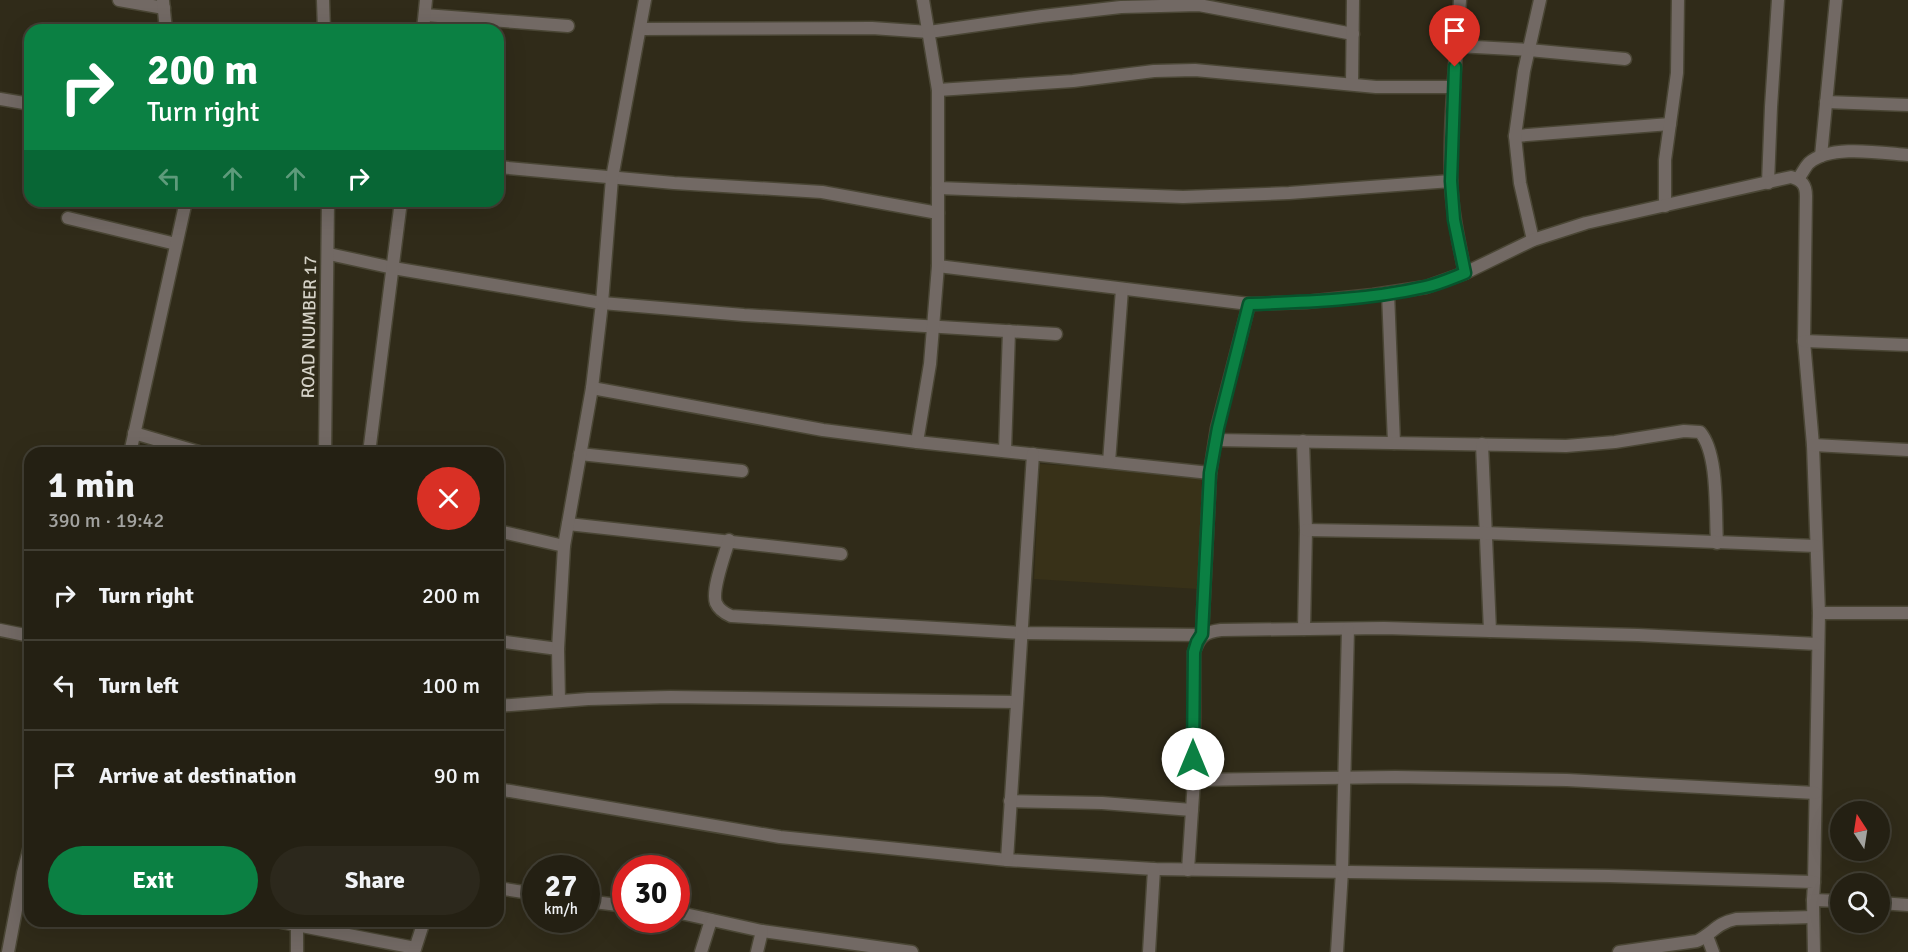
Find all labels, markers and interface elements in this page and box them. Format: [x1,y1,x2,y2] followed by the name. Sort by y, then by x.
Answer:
[1429,5,1480,67] pin
[1438,14,1471,47] icon: arrive
[147,45,258,96] text: 200 m
[48,48,126,126] icon: right
[147,96,260,129] text: Turn right
[153,162,186,195] icon: left
[216,162,249,195] icon: ahead
[279,162,312,195] icon: ahead
[342,162,375,195] icon: right
[297,255,321,399] street label: ROAD NUMBER 17
[48,463,135,508] text: 1 min
[417,467,480,530] button: close
[48,508,164,533] text: 390 m · 19:42
[48,579,81,612] icon: right
[99,582,194,609] text: Turn right
[422,582,480,609] text: 200 m
[48,669,81,702] icon: left
[99,672,179,699] text: Turn left
[422,672,480,699] text: 100 m
[1161,727,1225,791] position arrow
[48,759,81,792] icon: arrive
[99,762,296,789] text: Arrive at destination
[434,762,480,789] text: 90 m
[1830,801,1890,861] north arrow
[1830,801,1890,933] map controls
[48,846,258,915] button: Exit
[270,846,480,915] button: Share
[612,855,690,933] speed limit sign: 30
[545,868,577,905] text: 27
[1830,873,1890,933] button: search
[544,900,578,918] text: km/h

